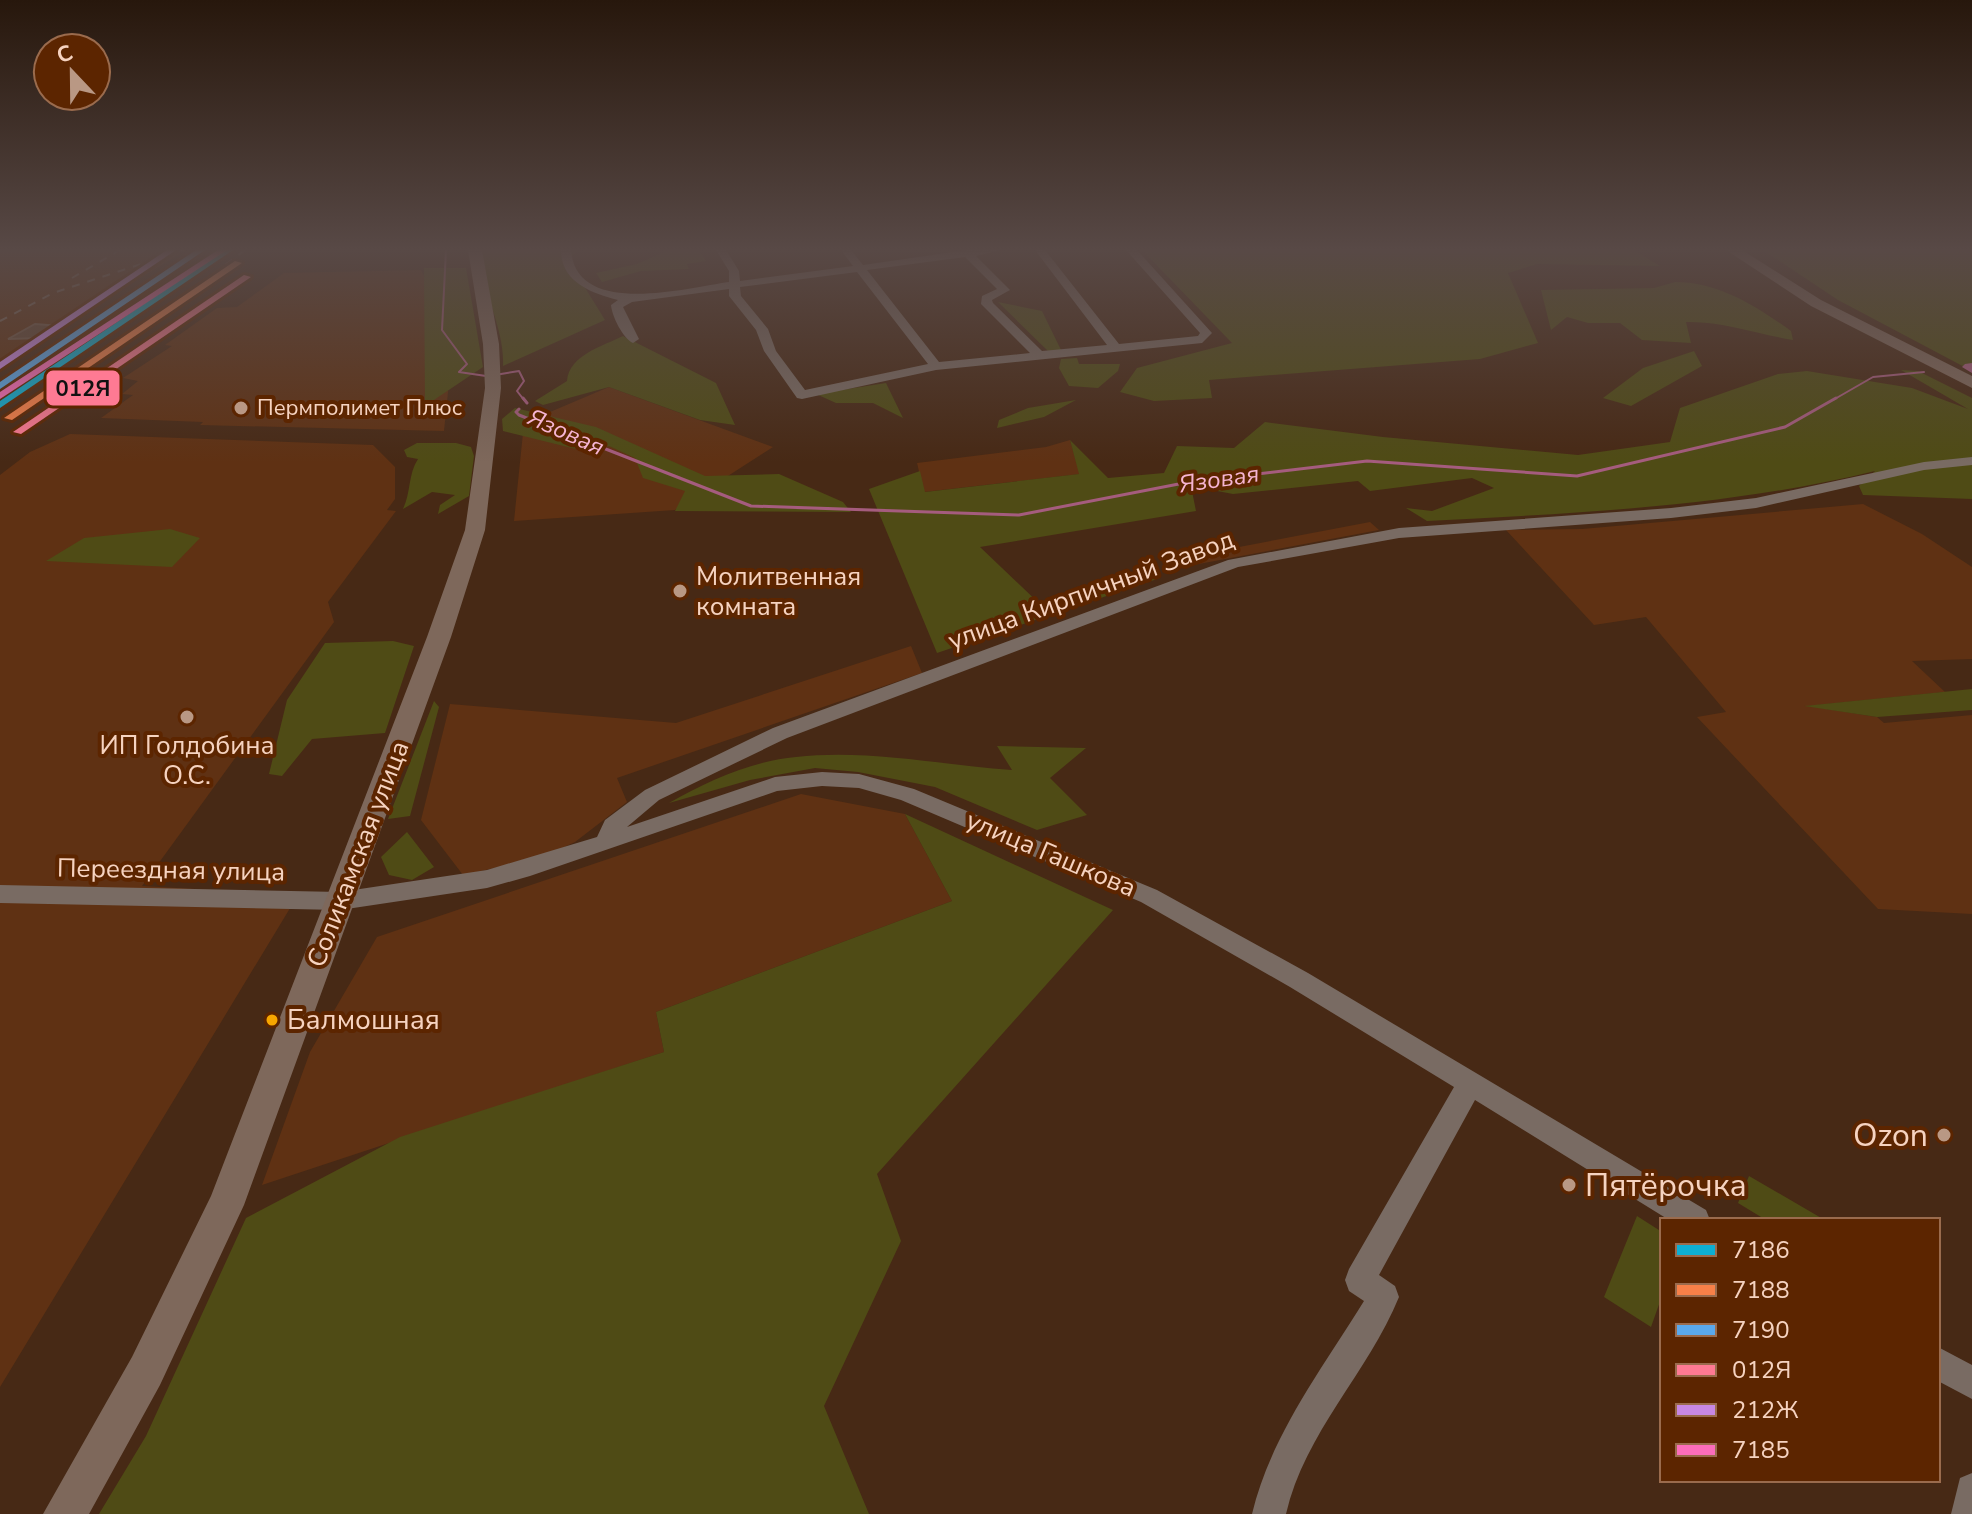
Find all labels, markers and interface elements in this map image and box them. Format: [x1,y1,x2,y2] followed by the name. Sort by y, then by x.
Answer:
[32,32,112,112] north arrow
[52,38,77,71] text: С
[45,369,121,407] line badge: 012Я
[56,374,110,404] text: 012Я
[257,393,462,423] place label: Пермполимет Плюс
[232,399,250,417] marker: Пермполимет Плюс
[523,401,609,463] water label: Язовая
[1177,458,1261,500] water label: Язовая
[943,522,1239,658] street label: улица Кирпичный Завод
[696,559,861,624] place label: Молитвенная комната
[671,582,689,600] marker: Молитвенная комната
[178,708,196,726] marker: ИП Голдобина О.С.
[99,728,275,793] place label: ИП Голдобина О.С.
[299,736,417,972] street label: Соликамская улица
[961,802,1141,906] street label: улица Гашкова
[57,851,285,889] street label: Переездная улица
[287,1001,440,1039] place label: Балмошная
[264,1012,280,1028] marker: Балмошная
[1853,1114,1928,1157] place label: Ozon
[1935,1126,1953,1144] marker: Ozon
[1585,1164,1747,1207] place label: Пятёрочка
[1560,1176,1578,1194] marker: Пятёрочка
[1660,1218,1940,1482] legend
[1732,1234,1790,1266] text: 7186
[1732,1274,1790,1306] text: 7188
[1732,1314,1790,1346] text: 7190
[1732,1354,1791,1386] text: 012Я
[1732,1394,1798,1426] text: 212Ж
[1732,1434,1790,1466] text: 7185

